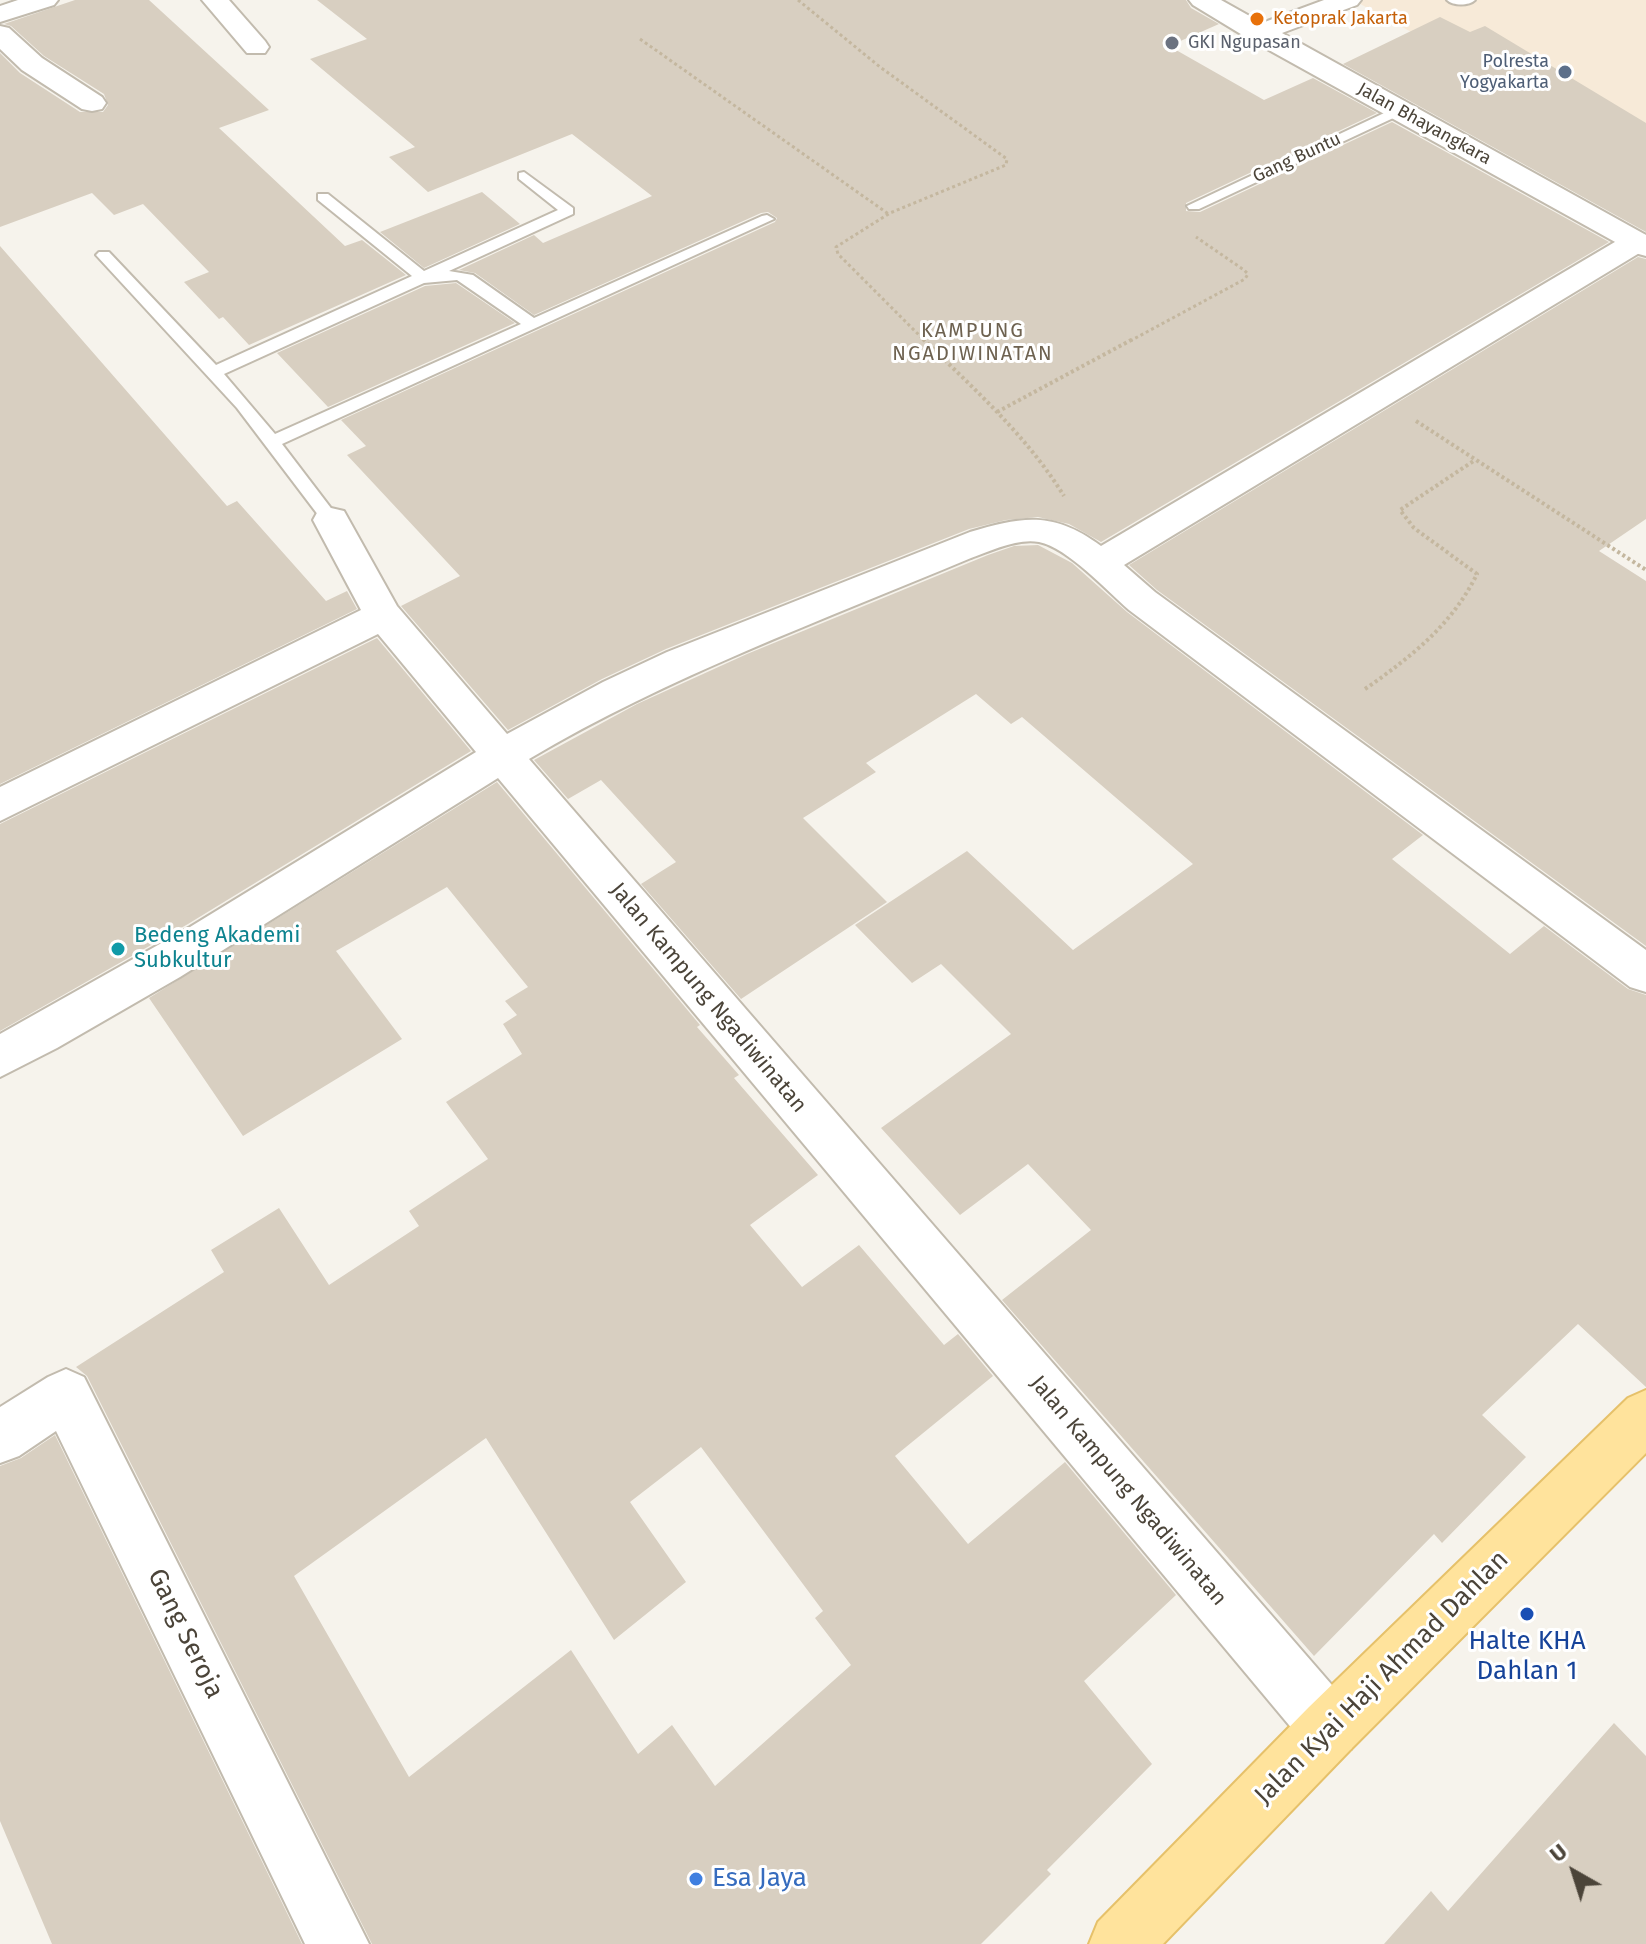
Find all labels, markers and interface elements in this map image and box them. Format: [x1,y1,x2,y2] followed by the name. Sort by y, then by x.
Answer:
[1273,8,1408,30] place label: Ketoprak Jakarta
[1248,10,1266,28] marker: Ketoprak Jakarta
[1188,32,1301,54] place label: GKI Ngupasan
[1163,34,1181,52] marker: GKI Ngupasan
[1460,51,1549,94] place label: Polresta Yogyakarta
[1556,63,1574,81] marker: Polresta Yogyakarta
[1353,78,1495,170] street label: Jalan Bhayangkara
[1249,128,1345,188] street label: Gang Buntu
[892,319,1054,366] district label: KAMPUNG NGADIWINATAN
[604,878,812,1118] street label: Jalan Kampung Ngadiwinatan
[134,923,300,974] place label: Bedeng Akademi Subkultur
[109,940,127,958] marker: Bedeng Akademi Subkultur
[1024,1371,1232,1611] street label: Jalan Kampung Ngadiwinatan
[1249,1545,1515,1811] street label: Jalan Kyai Haji Ahmad Dahlan
[140,1564,230,1704] street label: Gang Seroja
[1518,1605,1536,1623] marker: Halte KHA Dahlan 1
[1468,1626,1586,1688] place label: Halte KHA Dahlan 1
[1534,1832,1614,1912] north arrow
[1545,1838,1573,1868] text: U
[712,1863,807,1895] place label: Esa Jaya
[687,1870,705,1888] marker: Esa Jaya

